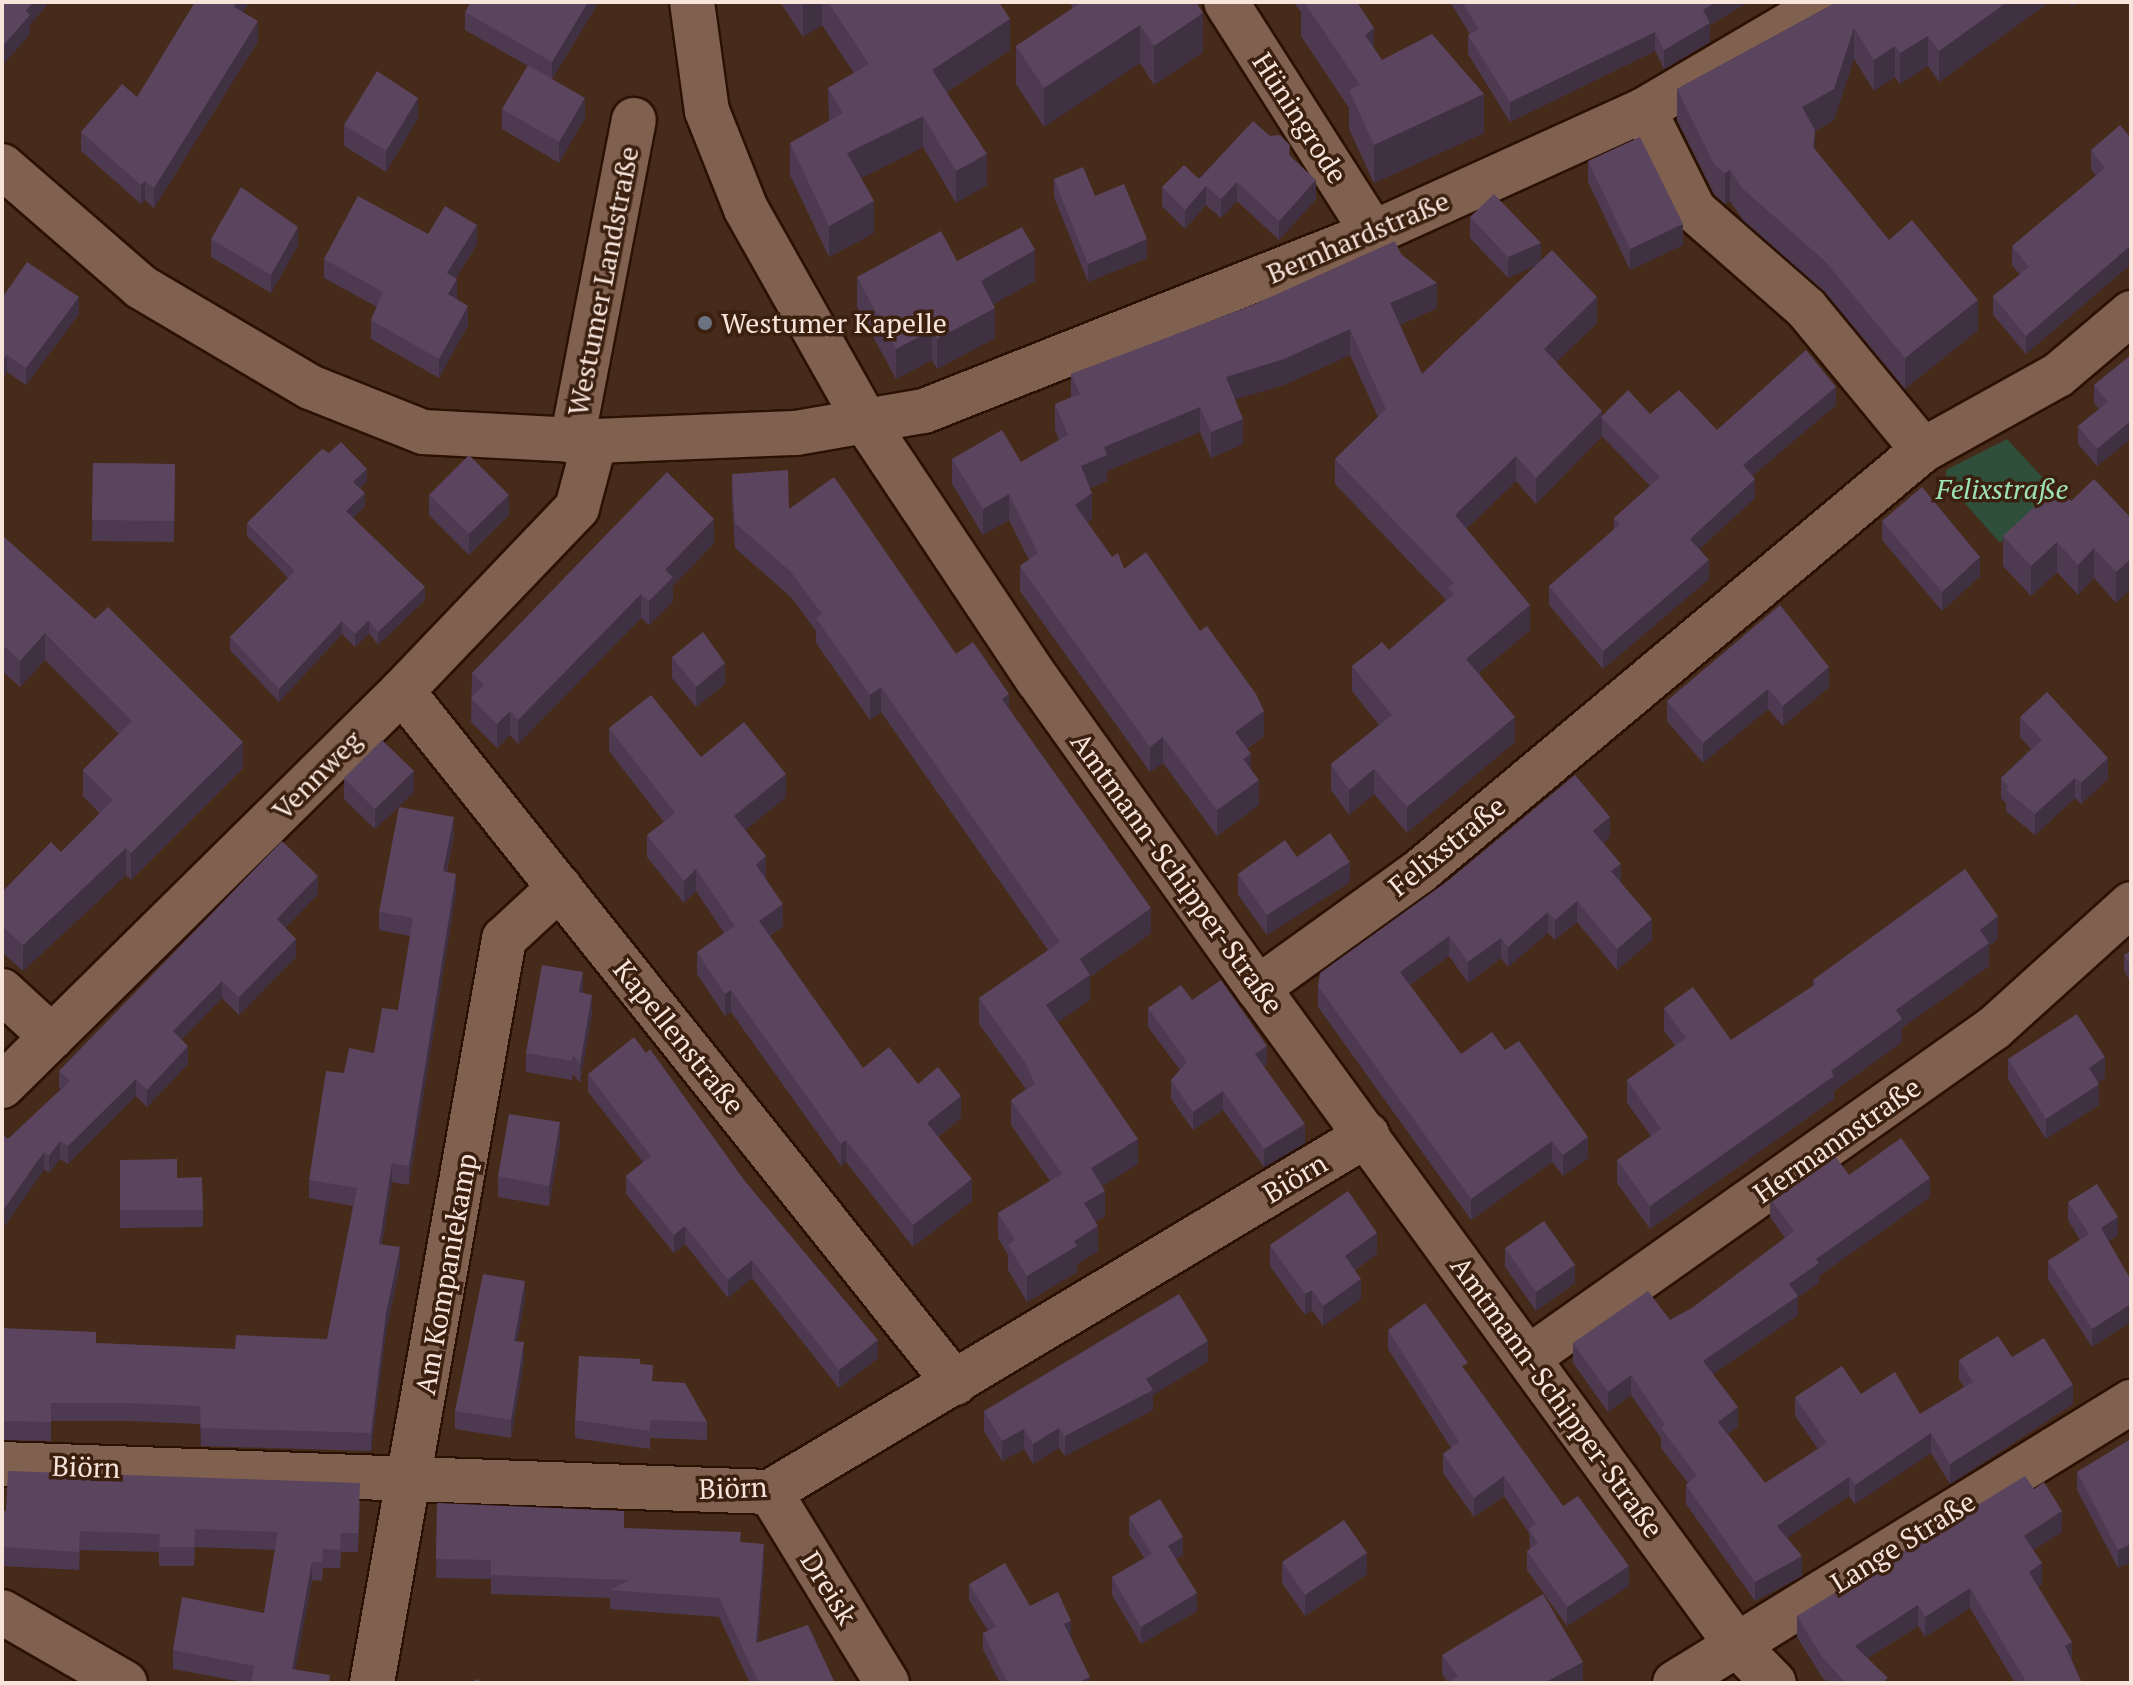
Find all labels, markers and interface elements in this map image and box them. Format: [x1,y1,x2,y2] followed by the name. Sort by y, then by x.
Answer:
[1245,46,1355,190] street label: Hüningrode
[560,143,646,419] street label: Westumer Landstraße
[1262,183,1454,291] street label: Bernhardstraße
[721,306,947,340] place label: Westumer Kapelle
[696,314,714,332] marker: Westumer Kapelle
[1936,472,2068,506] park label: Felixstraße
[265,723,369,827] street label: Vennweg
[1064,726,1290,1020] street label: Amtmann-Schipper-Straße
[1382,789,1512,903] street label: Felixstraße
[606,953,752,1121] street label: Kapellenstraße
[1747,1070,1927,1210] street label: Hermannstraße
[1257,1146,1333,1210] street label: Biörn
[408,1151,484,1397] street label: Am Kompaniekamp
[1444,1250,1670,1544] street label: Amtmann-Schipper-Straße
[51,1449,121,1485] street label: Biörn
[698,1470,768,1506] street label: Biörn
[1825,1484,1981,1600] street label: Lange Straße
[794,1545,864,1631] street label: Dreisk

